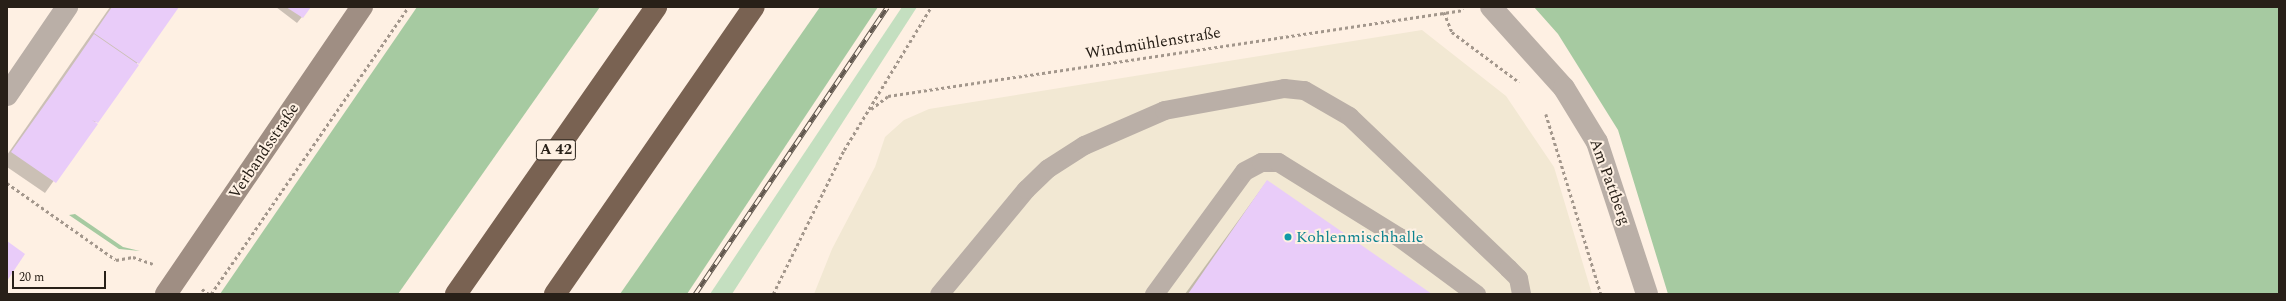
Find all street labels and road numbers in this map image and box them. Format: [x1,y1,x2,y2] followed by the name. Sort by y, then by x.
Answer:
[1084,23,1222,63] street label: Windmühlenstraße
[225,99,303,203] street label: Verbandsstraße
[1585,136,1635,228] street label: Am Pattberg
[535,137,577,163] road number: A 42

